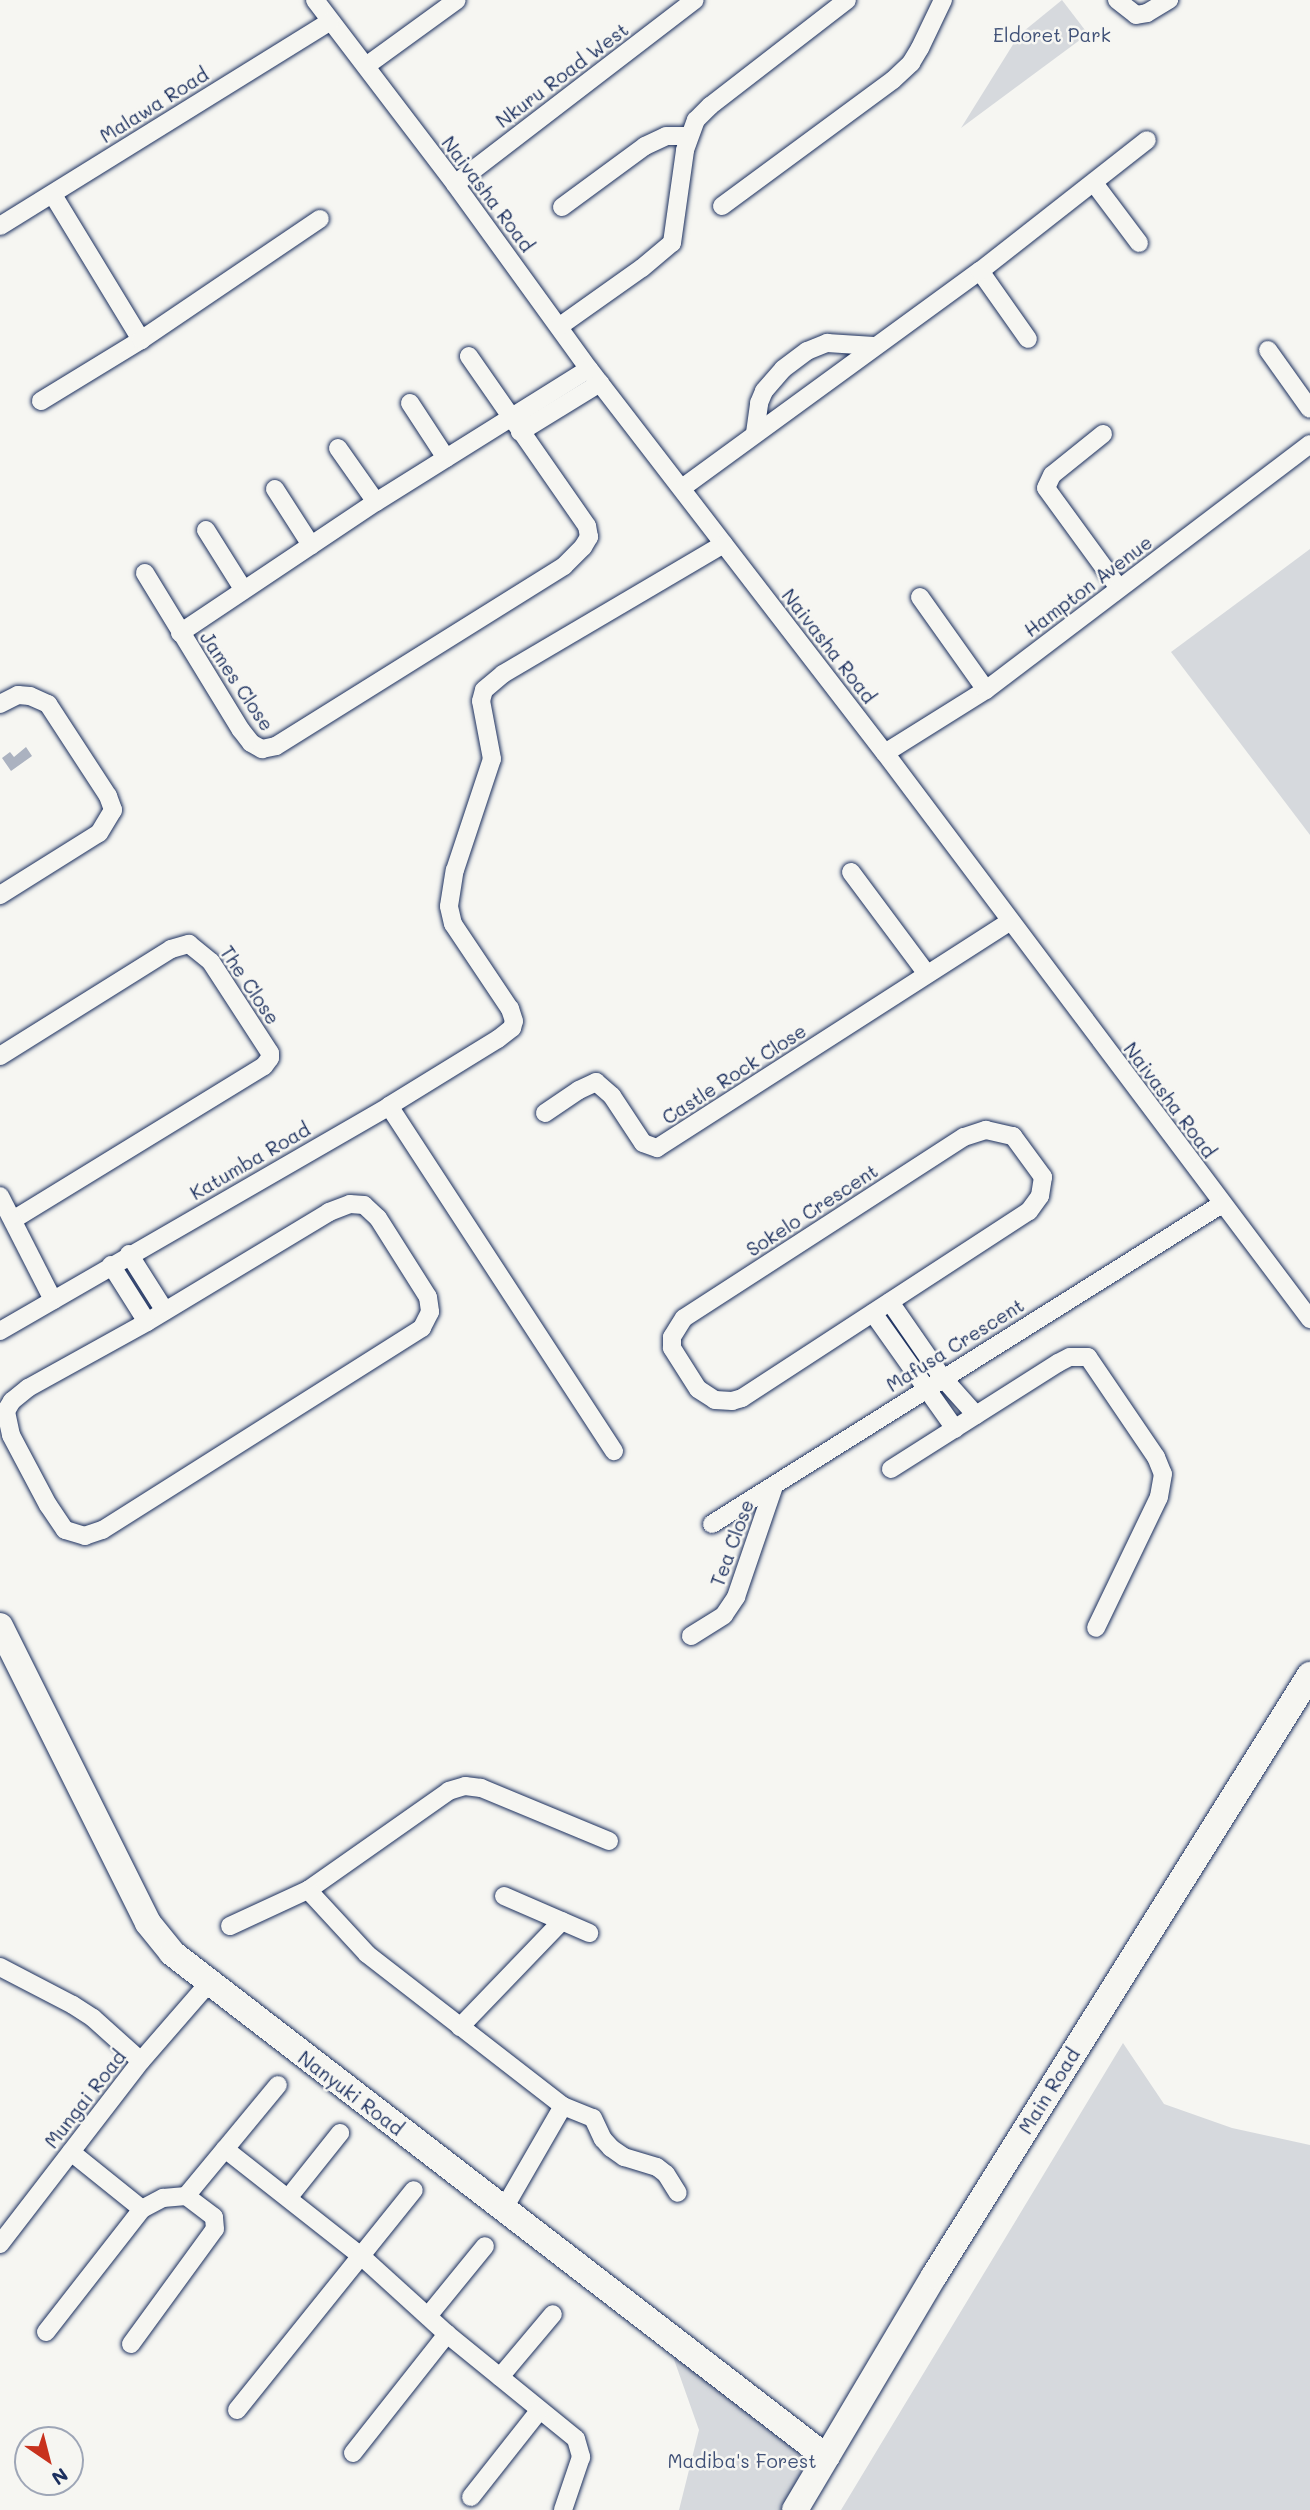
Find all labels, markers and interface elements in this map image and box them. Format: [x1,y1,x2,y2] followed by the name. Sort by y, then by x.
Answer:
[491,18,633,132] street label: Nkuru Road West
[993,24,1111,46] park label: Eldoret Park
[96,63,212,147] street label: Malawa Road
[437,132,539,256] street label: Naivasha Road
[1020,530,1156,642] street label: Hampton Avenue
[777,584,881,708] street label: Naivasha Road
[195,627,279,735] street label: James Close
[215,941,285,1029] street label: The Close
[658,1019,810,1129] street label: Castle Rock Close
[1119,1038,1221,1162] street label: Naivasha Road
[186,1117,314,1205] street label: Katumba Road
[742,1159,882,1261] street label: Sokelo Crescent
[882,1294,1028,1396] street label: Mafusa Crescent
[706,1496,758,1590] street label: Tea Close
[1014,2044,1084,2138] street label: Main Road
[40,2045,130,2153] street label: Mungai Road
[294,2046,408,2140] street label: Nanyuki Road
[14,2426,84,2496] north arrow
[667,2450,817,2472] park label: Madiba's Forest
[47,2463,73,2491] text: N

